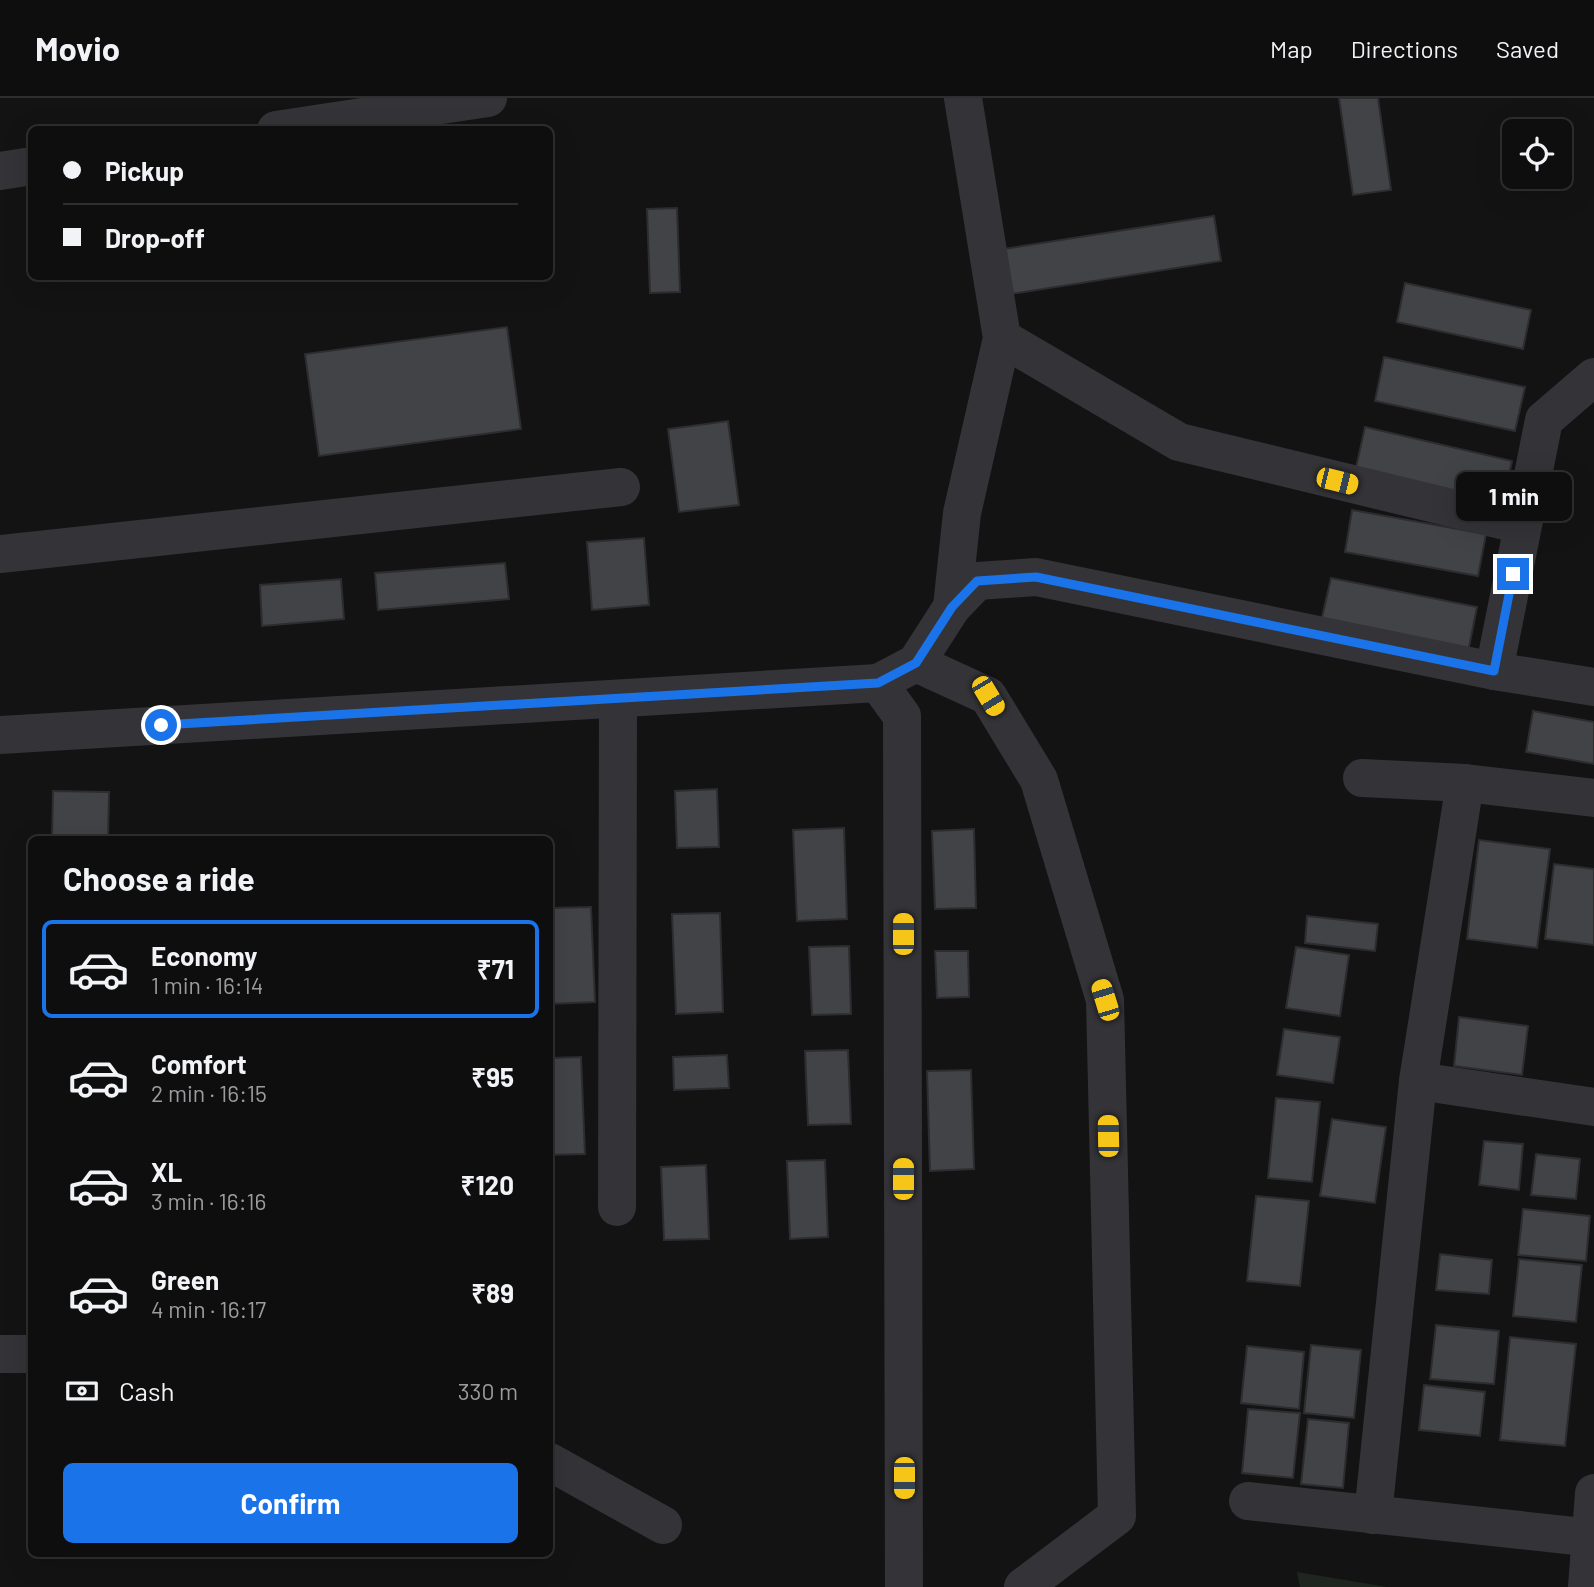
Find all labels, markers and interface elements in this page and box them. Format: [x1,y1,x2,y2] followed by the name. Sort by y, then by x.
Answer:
[35,28,120,68] text: Movio
[1270,34,1313,63] text: Map
[1351,34,1458,63] text: Directions
[1496,34,1559,63] text: Saved
[1502,119,1572,189] map controls
[1502,119,1572,189] button: locate
[105,155,184,186] text: Pickup
[105,222,205,253] text: Drop-off
[1315,466,1360,496] car
[1455,472,1571,522] callout: 1 min
[1489,482,1539,510] text: 1 min
[1497,558,1529,590] route end
[969,673,1008,719] car
[145,709,177,741] route start
[63,859,255,897] text: Choose a ride
[893,913,914,955] car
[67,938,130,1001] icon: car
[151,940,257,971] text: Economy
[477,953,514,984] text: ₹71
[151,971,263,999] text: 1 min · 16:14
[1089,977,1122,1023] car
[67,1046,130,1109] icon: car
[151,1048,247,1079] text: Comfort
[471,1061,514,1092] text: ₹95
[151,1079,267,1107] text: 2 min · 16:15
[1098,1115,1119,1157] car
[67,1154,130,1217] icon: car
[151,1156,182,1187] text: XL
[893,1158,914,1200] car
[461,1169,514,1200] text: ₹120
[151,1187,266,1215] text: 3 min · 16:16
[67,1262,130,1325] icon: car
[151,1264,219,1295] text: Green
[471,1277,514,1308] text: ₹89
[151,1295,266,1323] text: 4 min · 16:17
[63,1372,101,1410] icon: cash
[119,1375,174,1406] text: Cash
[458,1377,518,1405] text: 330 m
[894,1457,915,1499] car
[63,1463,518,1543] button: Confirm

